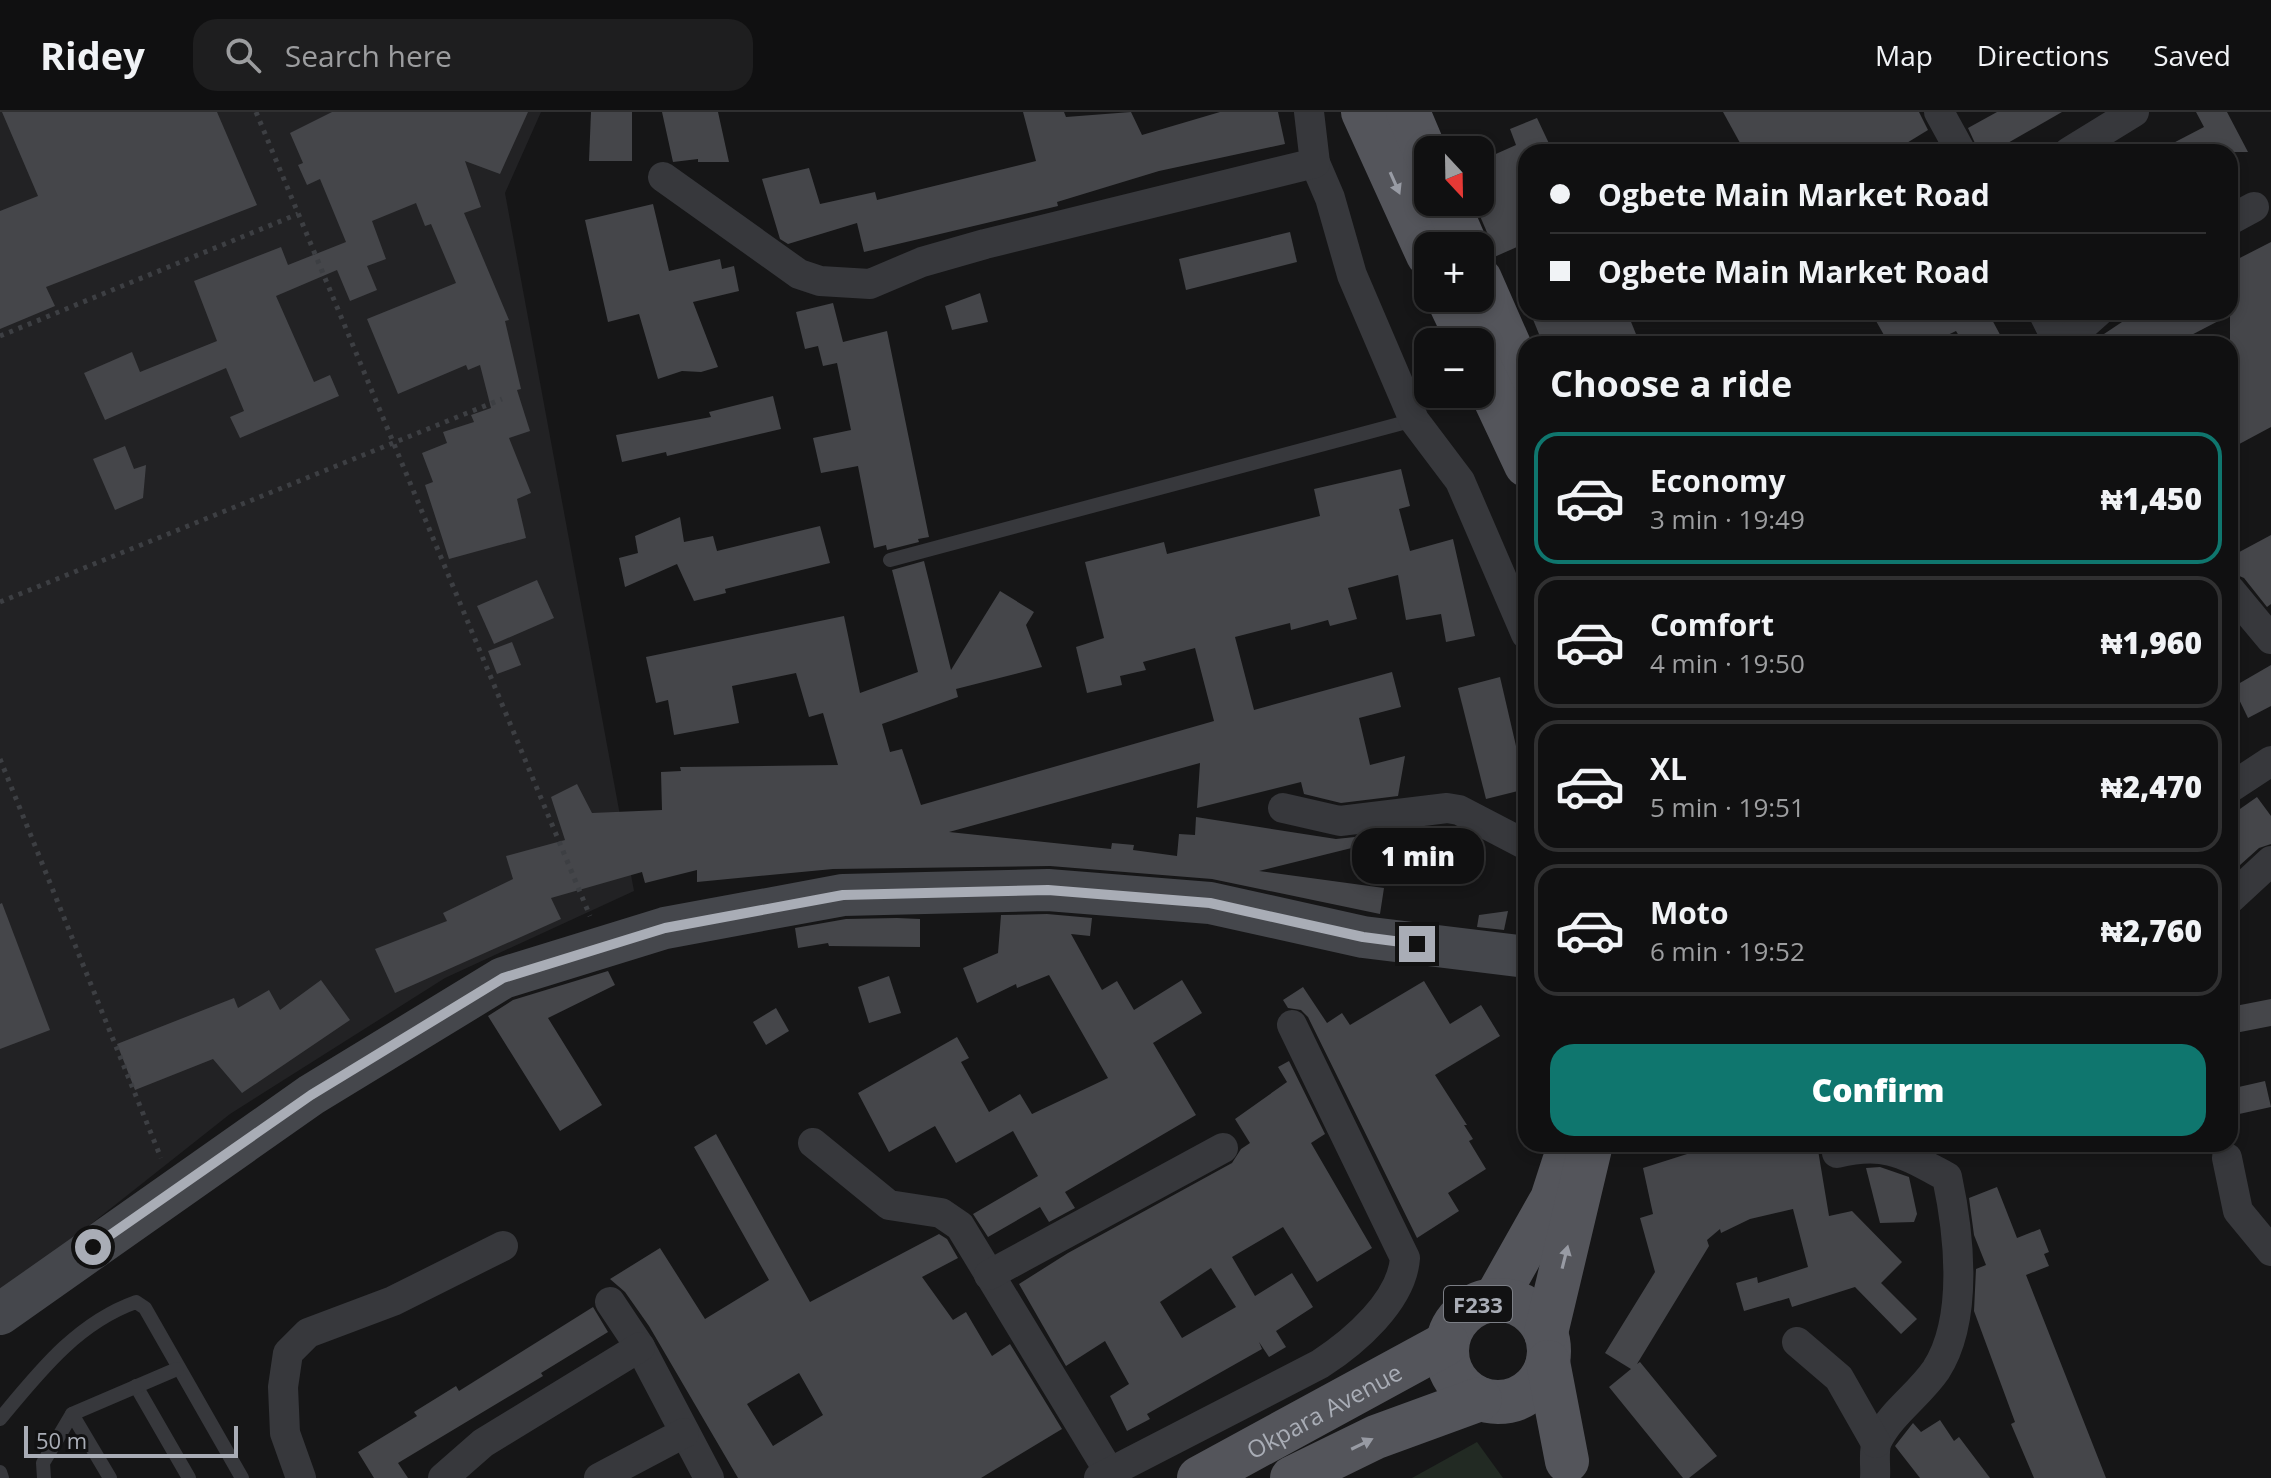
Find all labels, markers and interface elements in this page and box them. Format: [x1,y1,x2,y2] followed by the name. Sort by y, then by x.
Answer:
[193,19,753,91] search box
[40,29,145,81] text: Ridey
[221,33,265,77] icon: search
[285,35,452,76] text: Search here
[1875,36,1933,74] text: Map
[1977,36,2109,74] text: Directions
[2153,36,2231,74] text: Saved
[1414,136,1494,216] north arrow
[1414,136,1494,408] map controls
[1388,172,1401,195] one-way arrow
[1598,174,1990,215] text: Ogbete Main Market Road
[1414,232,1494,312] button: +
[1598,251,1990,292] text: Ogbete Main Market Road
[1414,328,1494,408] button: −
[1550,359,1792,408] text: Choose a ride
[1650,460,1786,501] text: Economy
[1554,462,1626,534] icon: car
[2101,478,2202,519] text: ₦1,450
[1650,501,1805,537] text: 3 min · 19:49
[1650,604,1774,645] text: Comfort
[1554,606,1626,678] icon: car
[2101,622,2202,663] text: ₦1,960
[1650,645,1805,681] text: 4 min · 19:50
[1650,748,1687,789] text: XL
[1554,750,1626,822] icon: car
[2101,766,2202,807] text: ₦2,470
[1650,789,1805,825] text: 5 min · 19:51
[1351,828,1483,884] callout: 1 min
[1381,838,1455,874] text: 1 min
[1650,892,1728,933] text: Moto
[1554,894,1626,966] icon: car
[2101,910,2202,951] text: ₦2,760
[1399,926,1435,962] route end
[1650,933,1805,969] text: 6 min · 19:52
[1550,1044,2206,1136] button: Confirm
[75,1229,111,1265] route start
[1560,1244,1572,1269] one-way arrow
[1444,1286,1512,1322] road number: F233
[1240,1354,1407,1466] street label: Okpara Avenue
[24,1422,238,1458] scale bar
[36,1425,87,1455] text: 50 m
[1351,1437,1374,1451] one-way arrow

